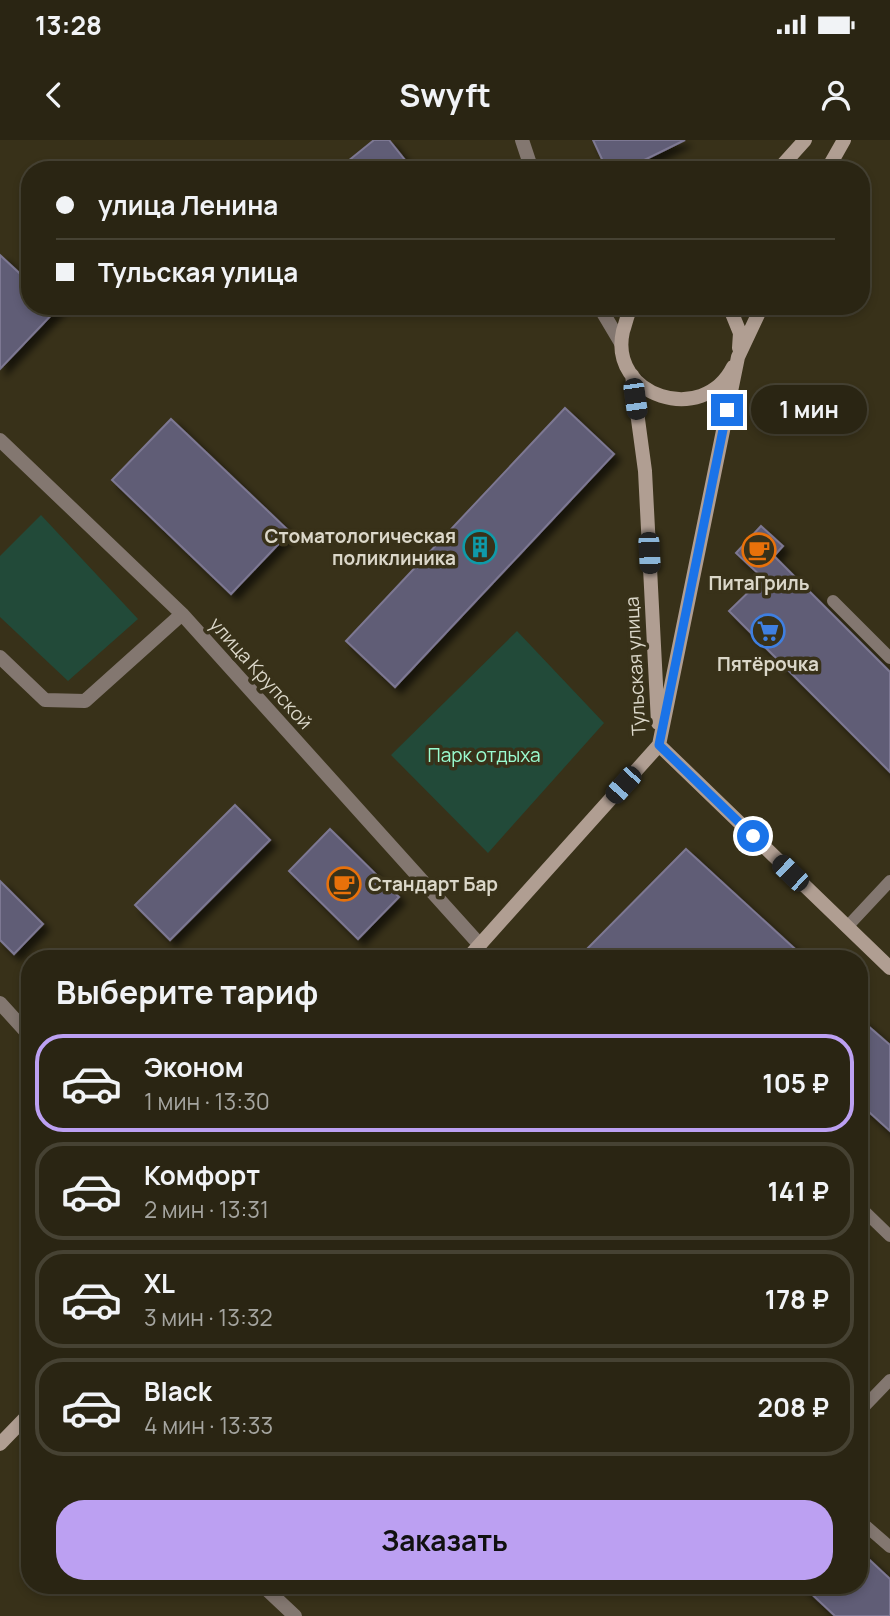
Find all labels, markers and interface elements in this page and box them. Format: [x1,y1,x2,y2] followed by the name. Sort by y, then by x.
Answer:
[35,7,102,43] text: 13:28
[399,73,491,117] text: Swyft
[35,76,73,114] icon: back
[817,76,855,114] icon: person
[98,187,278,223] text: улица Ленина
[98,254,298,290] text: Тульская улица
[622,377,649,421] car
[752,386,867,434] callout: 1 мин
[779,393,839,425] text: 1 мин
[711,394,743,426] route end
[264,523,456,571] place label: Стоматологическая поликлиника
[461,528,499,566] building icon: Стоматологическая поликлиника
[638,531,661,575] car
[740,531,778,569] cafe icon: ПитаГриль
[708,570,810,596] place label: ПитаГриль
[618,596,652,736] street label: Тульская улица
[204,611,318,735] street label: улица Крупской
[749,612,787,650] supermarket icon: Пятёрочка
[717,651,819,677] place label: Пятёрочка
[428,742,540,768] park label: Парк отдыха
[602,762,645,808] car
[737,820,769,852] route start
[768,851,813,895] car
[325,865,363,903] cafe icon: Стандарт Бар
[368,871,498,897] place label: Стандарт Бар
[56,970,318,1014] text: Выберите тариф
[144,1049,244,1085] text: Эконом
[60,1052,123,1115] icon: car
[762,1065,829,1101] text: 105 ₽
[144,1085,270,1117] text: 1 мин · 13:30
[144,1157,260,1193] text: Комфорт
[60,1160,123,1223] icon: car
[767,1173,829,1209] text: 141 ₽
[144,1193,269,1225] text: 2 мин · 13:31
[144,1265,175,1301] text: XL
[60,1268,123,1331] icon: car
[765,1281,829,1317] text: 178 ₽
[144,1301,273,1333] text: 3 мин · 13:32
[144,1373,212,1409] text: Black
[60,1376,123,1439] icon: car
[757,1389,829,1425] text: 208 ₽
[144,1409,273,1441] text: 4 мин · 13:33
[56,1500,833,1580] button: Заказать

